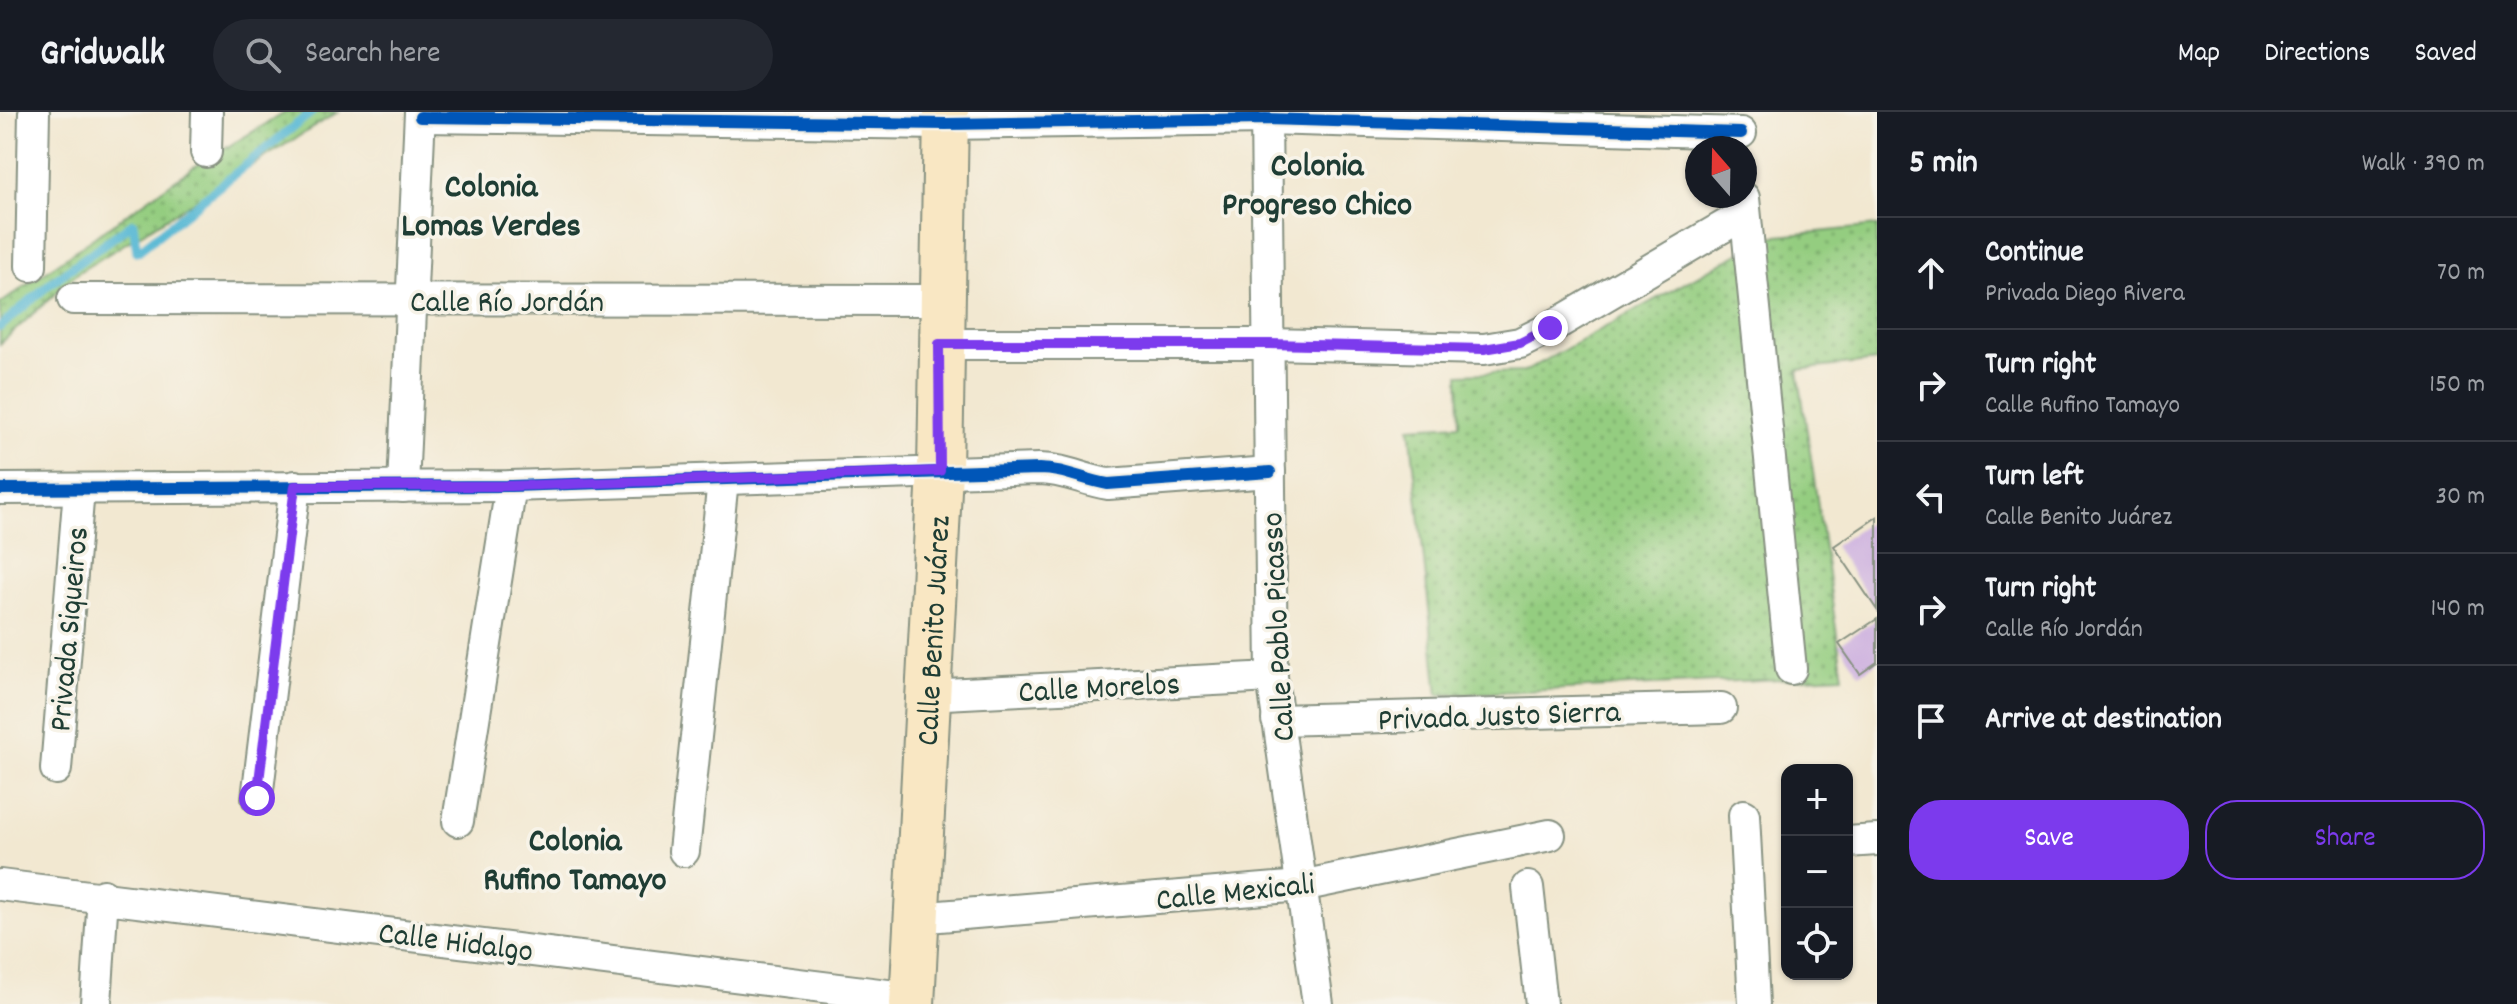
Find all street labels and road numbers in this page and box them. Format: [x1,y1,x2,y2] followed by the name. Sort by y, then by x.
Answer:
[410,282,604,328] street label: Calle Río Jordán
[1252,511,1310,743] street label: Calle Pablo Picasso
[908,515,966,747] street label: Calle Benito Juárez
[40,525,104,734] street label: Privada Siqueiros
[1017,664,1181,718] street label: Calle Morelos
[1377,692,1622,746] street label: Privada Justo Sierra
[1154,864,1317,926] street label: Calle Mexicali
[375,913,535,977] street label: Calle Hidalgo

